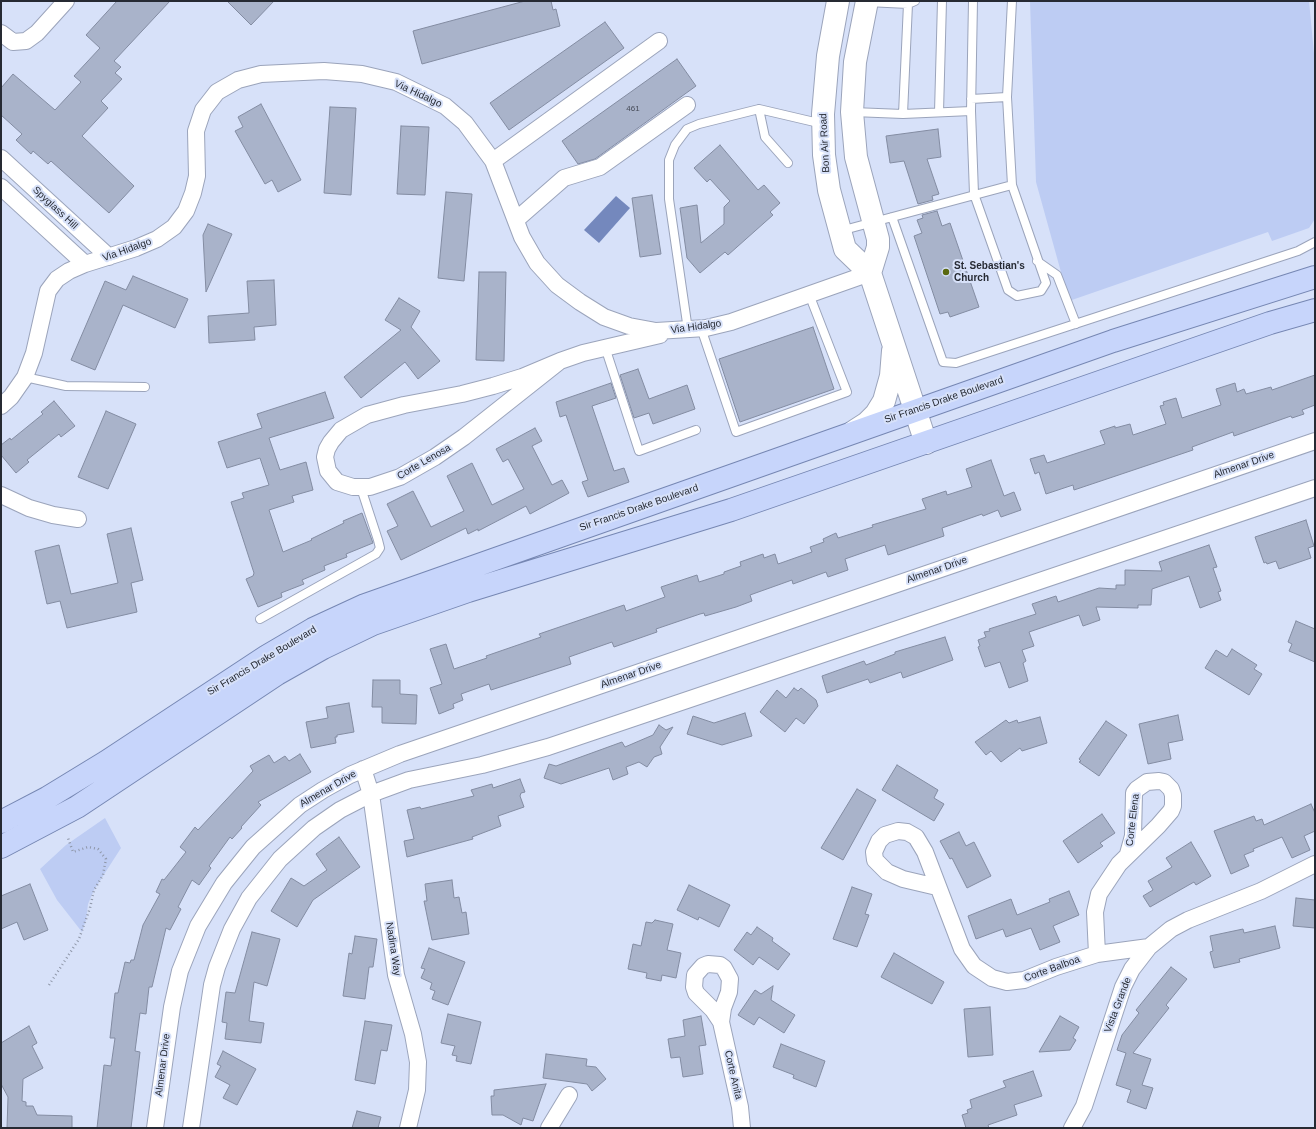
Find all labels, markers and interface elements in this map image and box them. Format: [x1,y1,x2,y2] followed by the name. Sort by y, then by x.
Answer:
[392,78,444,110] street label: Via Hidalgo
[626,104,640,114] house number: 461
[817,113,833,173] street label: Bon Air Road
[30,184,80,232] street label: Spyglass Hill
[101,236,153,264] street label: Via Hidalgo
[954,260,1025,284] place label: St. Sebastian's Church
[941,267,951,277] marker: St. Sebastian's Church
[670,318,722,336] street label: Via Hidalgo
[883,374,1005,426] street label: Sir Francis Drake Boulevard
[395,442,453,482] street label: Corte Lenosa
[1212,449,1276,481] street label: Almenar Drive
[578,482,700,534] street label: Sir Francis Drake Boulevard
[905,554,969,586] street label: Almenar Drive
[205,624,319,698] street label: Sir Francis Drake Boulevard
[599,659,663,691] street label: Almenar Drive
[298,768,358,810] street label: Almenar Drive
[1124,793,1142,847] street label: Corte Elena
[383,921,403,977] street label: Nadina Way
[1023,953,1081,985] street label: Corte Balboa
[1102,976,1134,1034] street label: Vista Grande
[153,1033,173,1097] street label: Almenar Drive
[722,1049,744,1101] street label: Corte Anita

